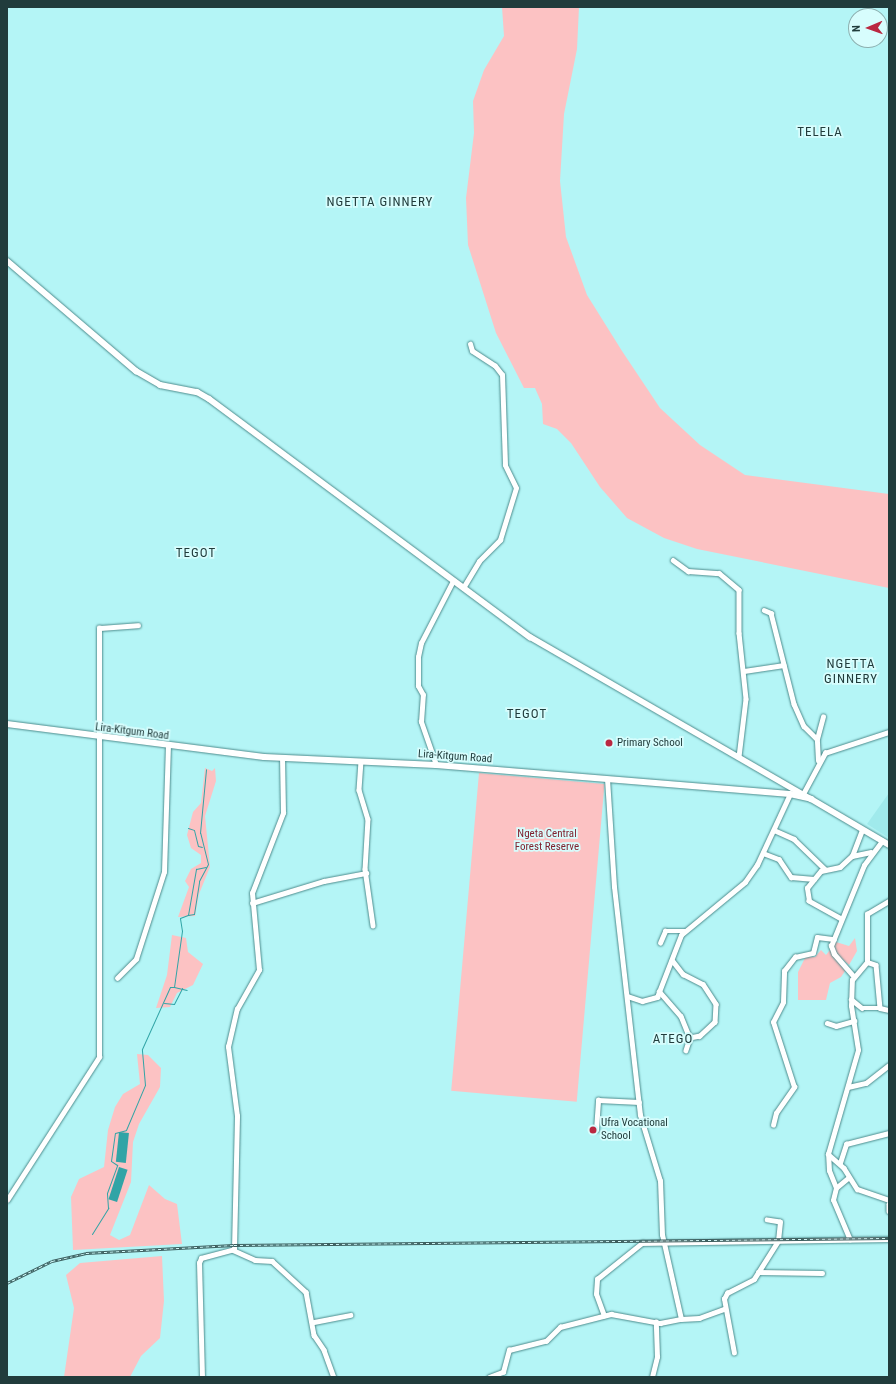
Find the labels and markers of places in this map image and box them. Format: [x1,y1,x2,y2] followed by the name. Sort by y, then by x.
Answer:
[617,736,683,750] place label: Primary School
[604,738,614,748] marker: Primary School
[601,1117,668,1143] place label: Ufra Vocational School
[588,1125,598,1135] marker: Ufra Vocational School

